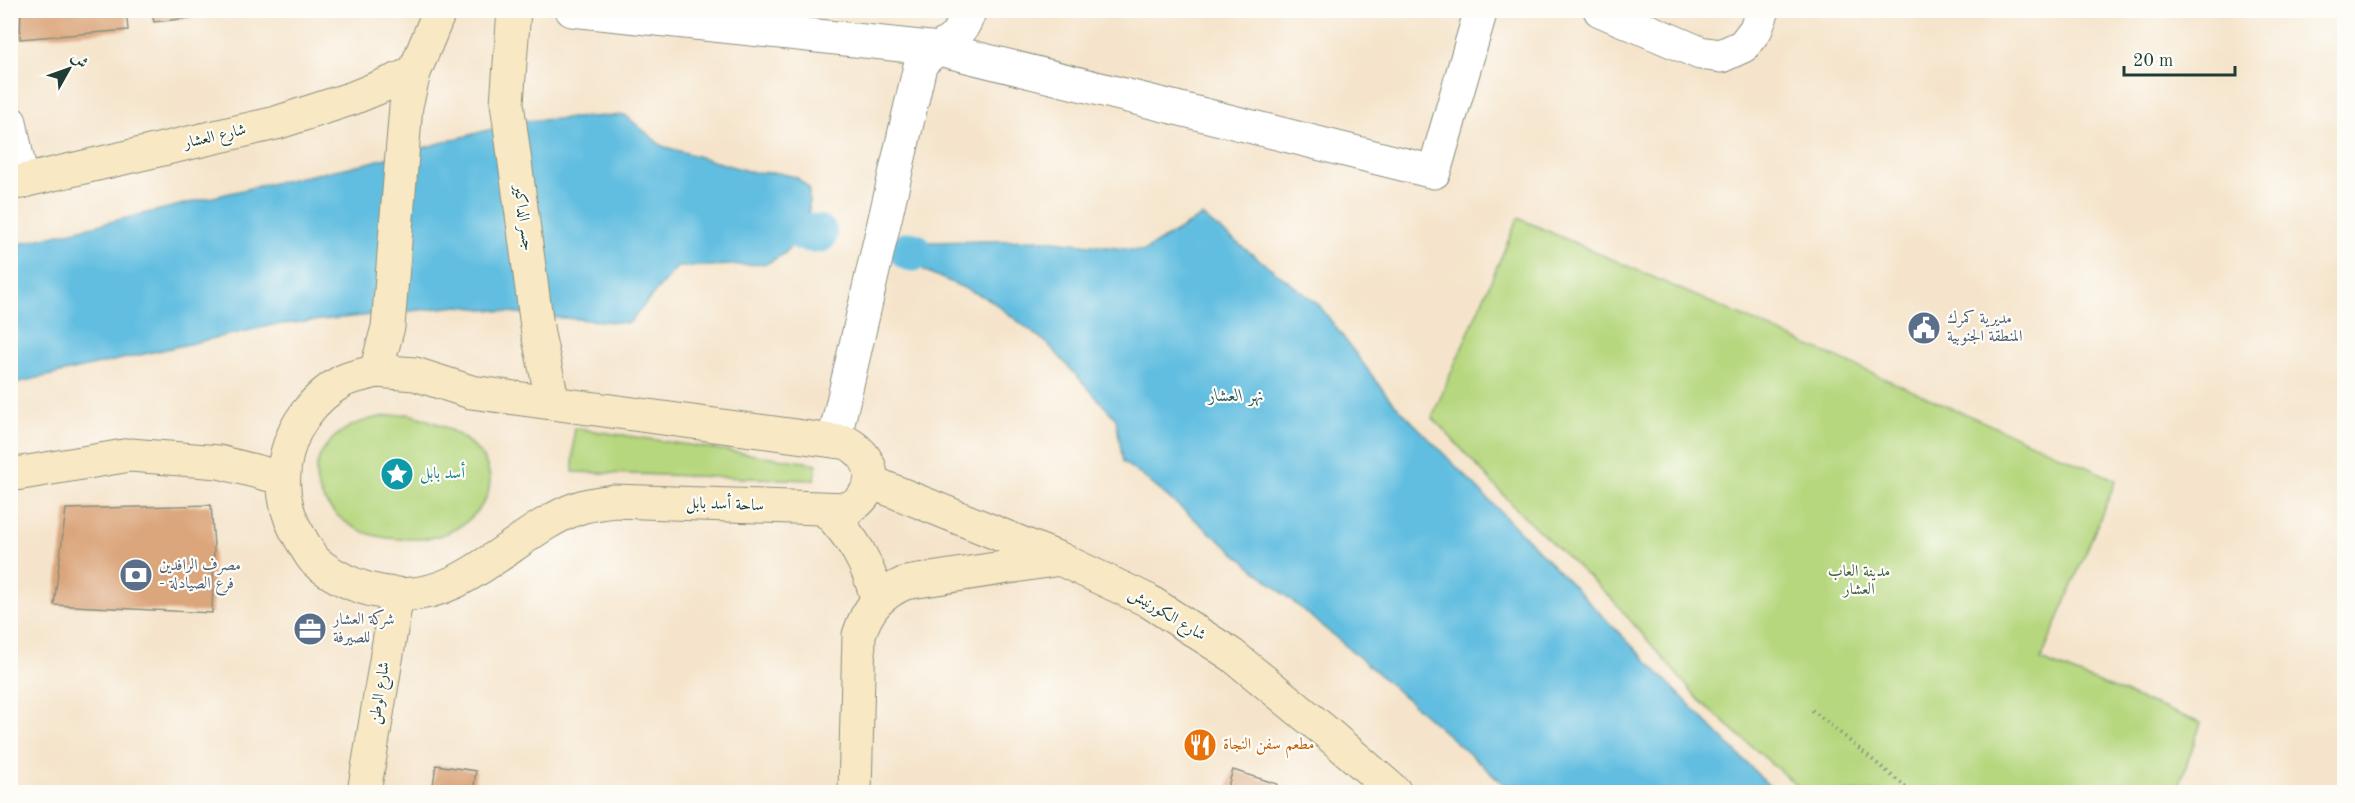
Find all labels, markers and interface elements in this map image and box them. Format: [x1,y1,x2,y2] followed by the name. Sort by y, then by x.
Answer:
[39,39,99,99] north arrow
[2124,39,2235,77] scale bar
[68,49,90,72] text: ش
[2133,52,2173,70] text: 20 m
[180,122,249,156] street label: شارع العشار
[509,182,537,252] street label: جسر الداكير
[1947,309,2023,346] place label: مديرية كمرك المنطقة الجنوبية
[1906,310,1942,346] public building icon: مديرية كمرك المنطقة الجنوبية
[1207,387,1264,407] water label: نهر العشار
[379,456,415,492] place icon: أسد بابل
[420,461,465,484] place label: أسد بابل
[686,491,764,516] street label: ساحة أسد بابل
[118,557,154,593] bank icon: مصرف الرافدين - فرع الصيادلة
[159,557,241,596] place label: مصرف الرافدين - فرع الصيادلة
[1828,564,1890,598] park label: مدينة العاب العشار
[1124,584,1209,648] street label: شارع الكورنيش
[331,609,395,646] place label: شركة العشار للصيرفة
[292,611,328,647] office icon: شركة العشار للصيرفة
[367,661,397,726] street label: شارع الوطن
[1182,727,1218,763] restaurant icon: مطعم سفن النجاة
[1223,737,1314,759] place label: مطعم سفن النجاة

